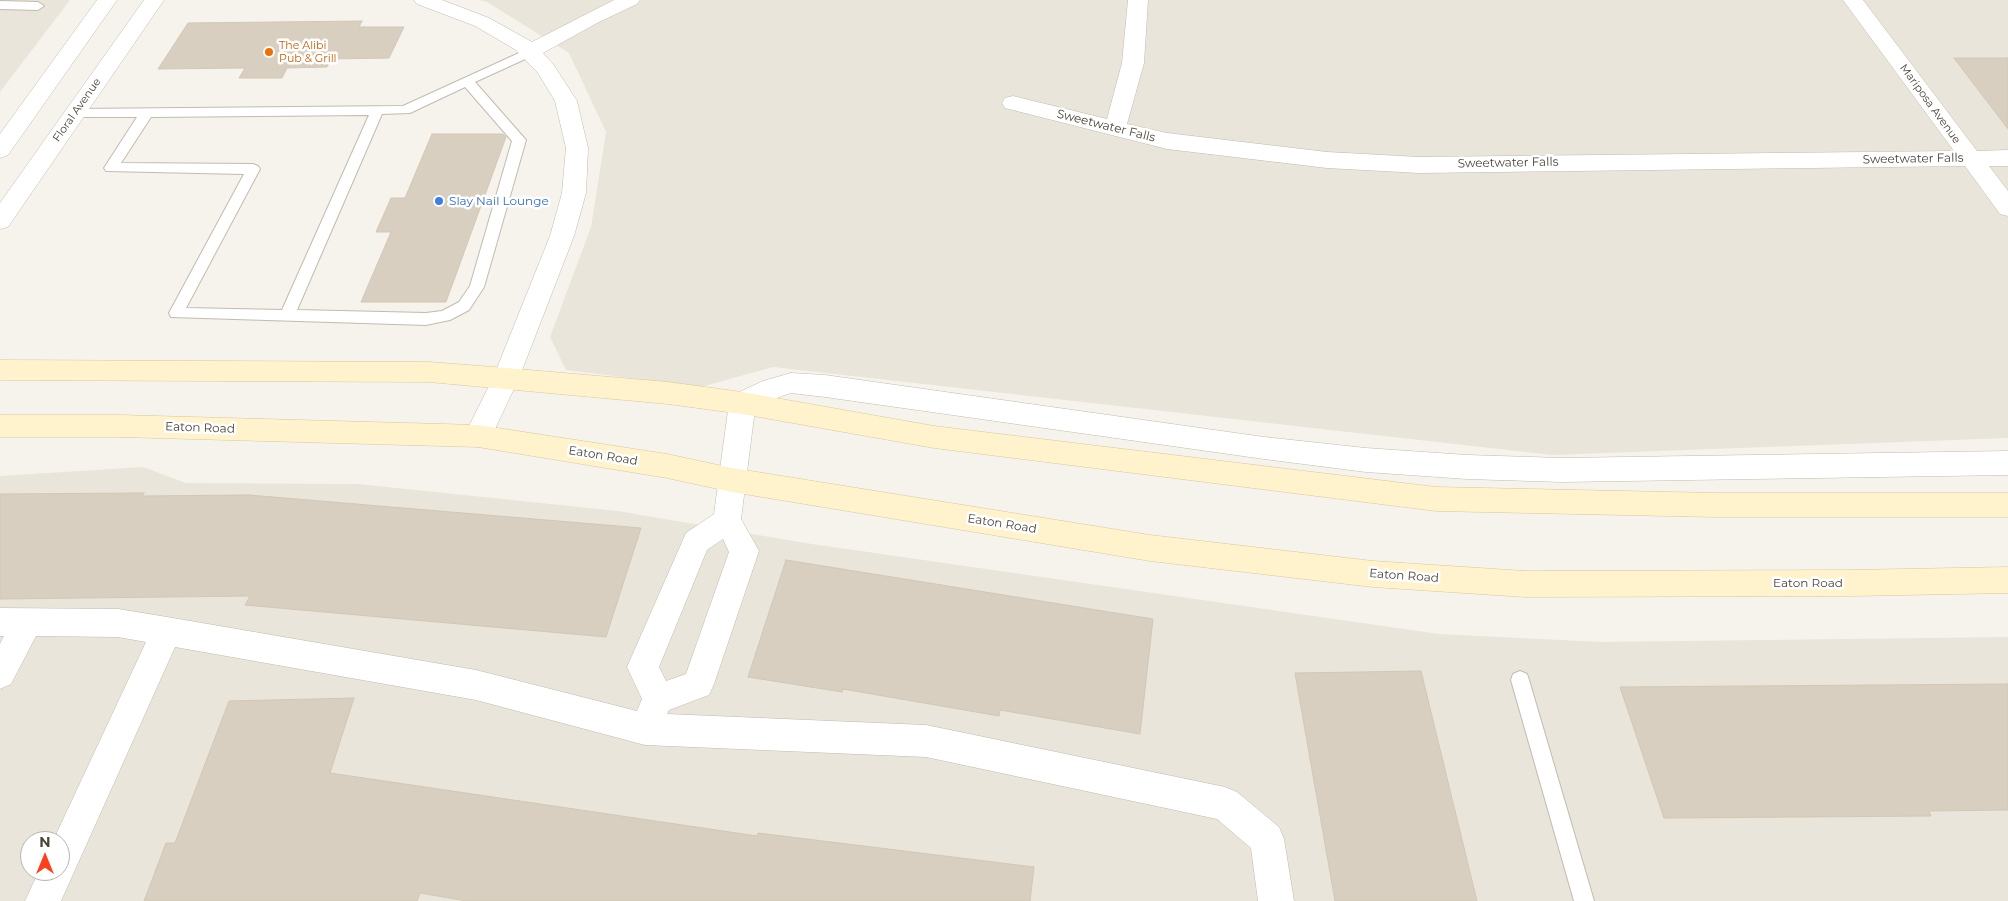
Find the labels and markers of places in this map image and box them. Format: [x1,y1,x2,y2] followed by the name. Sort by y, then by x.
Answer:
[279,39,337,65] place label: The Alibi Pub & Grill
[263,46,275,58] marker: The Alibi Pub & Grill
[449,194,549,208] place label: Slay Nail Lounge
[433,195,445,207] marker: Slay Nail Lounge

